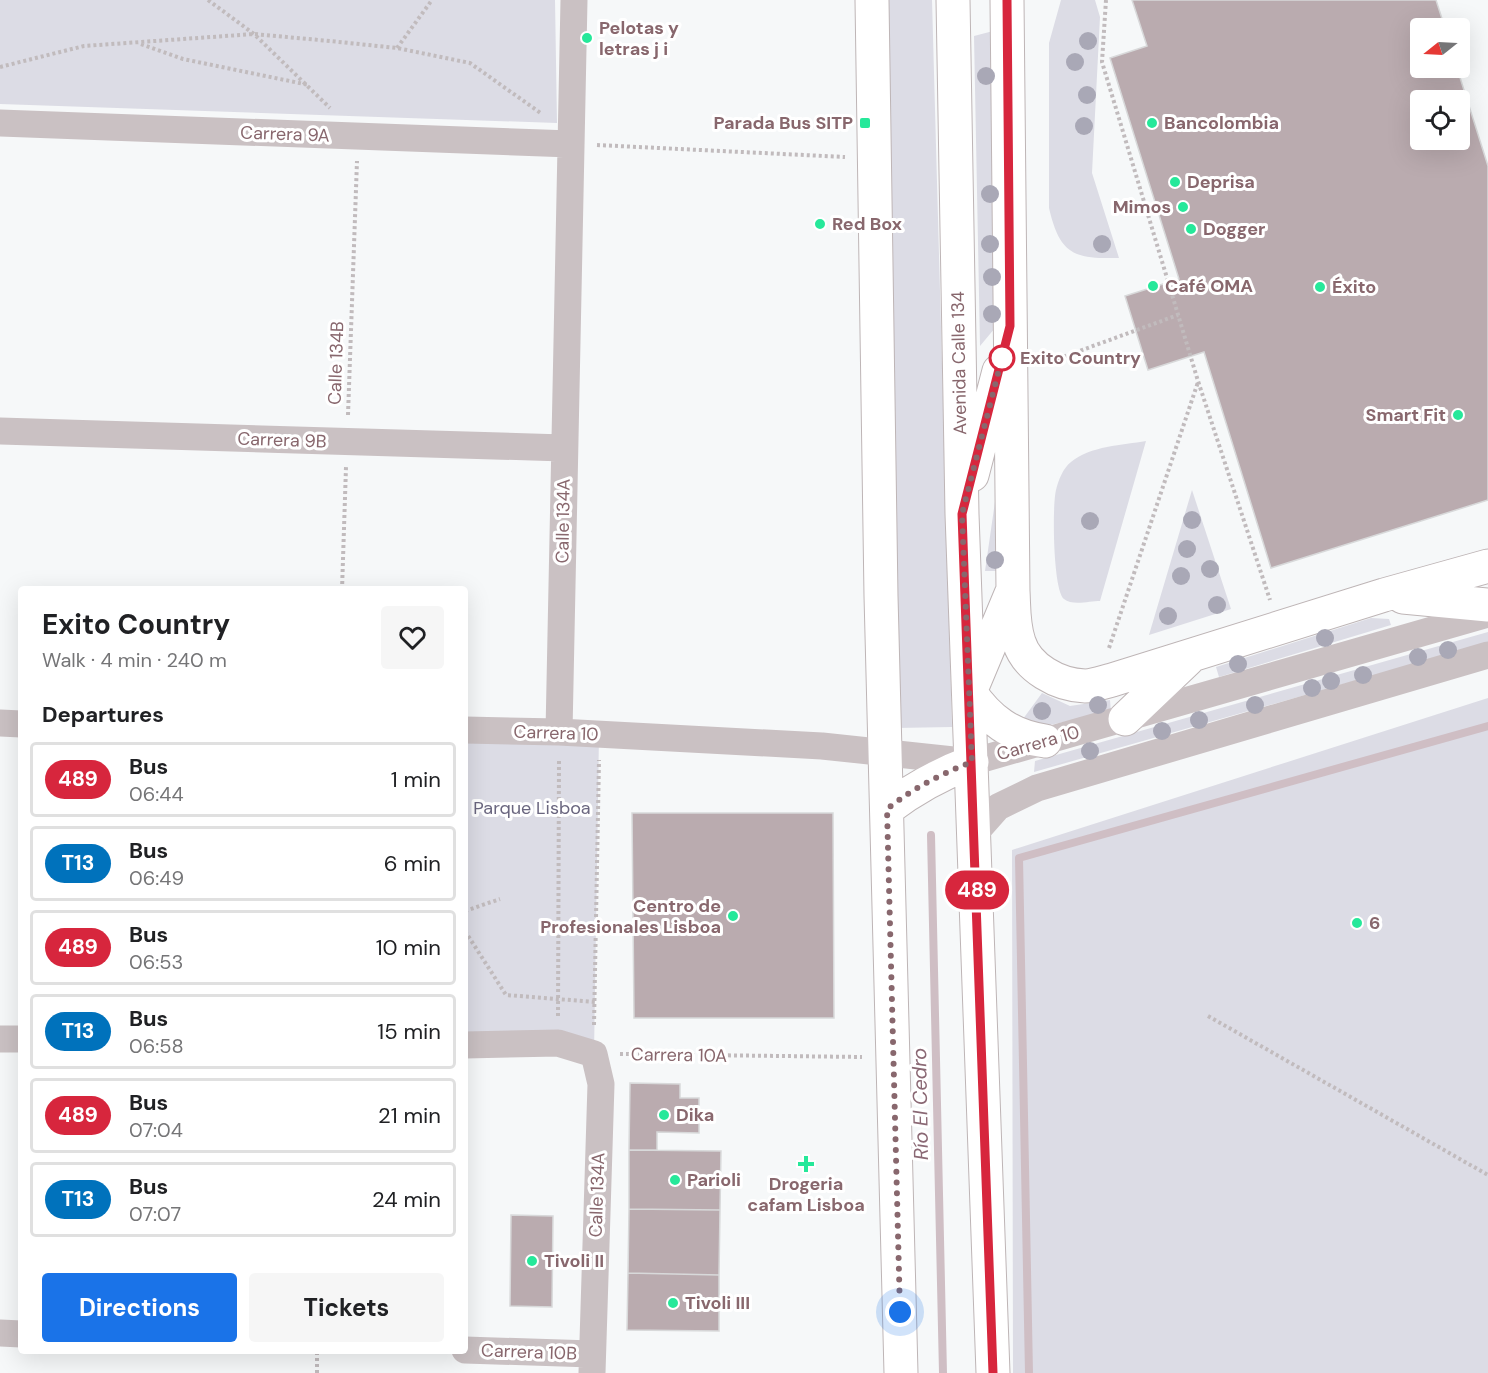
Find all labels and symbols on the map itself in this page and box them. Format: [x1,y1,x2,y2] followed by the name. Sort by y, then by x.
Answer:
[599,16,679,61] place label: Pelotas y letras j i
[1410,18,1470,78] north arrow
[580,31,594,45] marker: Pelotas y letras j i
[714,111,853,135] place label: Parada Bus SITP
[1164,111,1279,135] place label: Bancolombia
[858,116,872,130] marker: Parada Bus SITP
[1145,116,1159,130] marker: Bancolombia
[240,120,330,148] street label: Carrera 9A
[1187,170,1255,194] place label: Deprisa
[1168,175,1182,189] marker: Deprisa
[1113,195,1171,219] place label: Mimos
[1176,200,1190,214] marker: Mimos
[832,212,902,236] place label: Red Box
[813,217,827,231] marker: Red Box
[1203,217,1265,241] place label: Dogger
[1184,222,1198,236] marker: Dogger
[1165,274,1253,298] place label: Café OMA
[1332,275,1376,299] place label: Éxito
[1146,279,1160,293] marker: Café OMA
[1313,280,1327,294] marker: Éxito
[946,291,972,435] street label: Avenida Calle 134
[323,321,349,405] street label: Calle 134B
[989,345,1015,371] marker: Exito Country
[1020,346,1141,370] place label: Exito Country
[1366,403,1446,427] place label: Smart Fit
[1451,408,1465,422] marker: Smart Fit
[237,426,327,454] street label: Carrera 9B
[550,478,576,564] street label: Calle 134A
[513,720,599,746] street label: Carrera 10
[994,720,1082,766] street label: Carrera 10
[473,796,591,820] park label: Parque Lisboa
[942,870,1012,910] line badge: 489
[540,894,721,939] place label: Centro de Profesionales Lisboa
[726,909,740,923] marker: Centro de Profesionales Lisboa
[1369,911,1380,935] place label: 6
[1350,916,1364,930] marker: 6
[631,1042,727,1068] street label: Carrera 10A
[906,1048,934,1160] water label: Río El Cedro
[676,1103,714,1127] place label: Dika
[657,1108,671,1122] marker: Dika
[584,1152,610,1238] street label: Calle 134A
[799,1157,813,1171] marker: Drogeria cafam Lisboa
[687,1168,741,1192] place label: Parioli
[747,1172,865,1217] place label: Drogeria cafam Lisboa
[668,1173,682,1187] marker: Parioli
[544,1249,604,1273] place label: Tivoli II
[525,1254,539,1268] marker: Tivoli II
[685,1291,750,1315] place label: Tivoli III
[666,1296,680,1310] marker: Tivoli III
[885,1297,915,1327] your location
[481,1338,577,1366] street label: Carrera 10B

